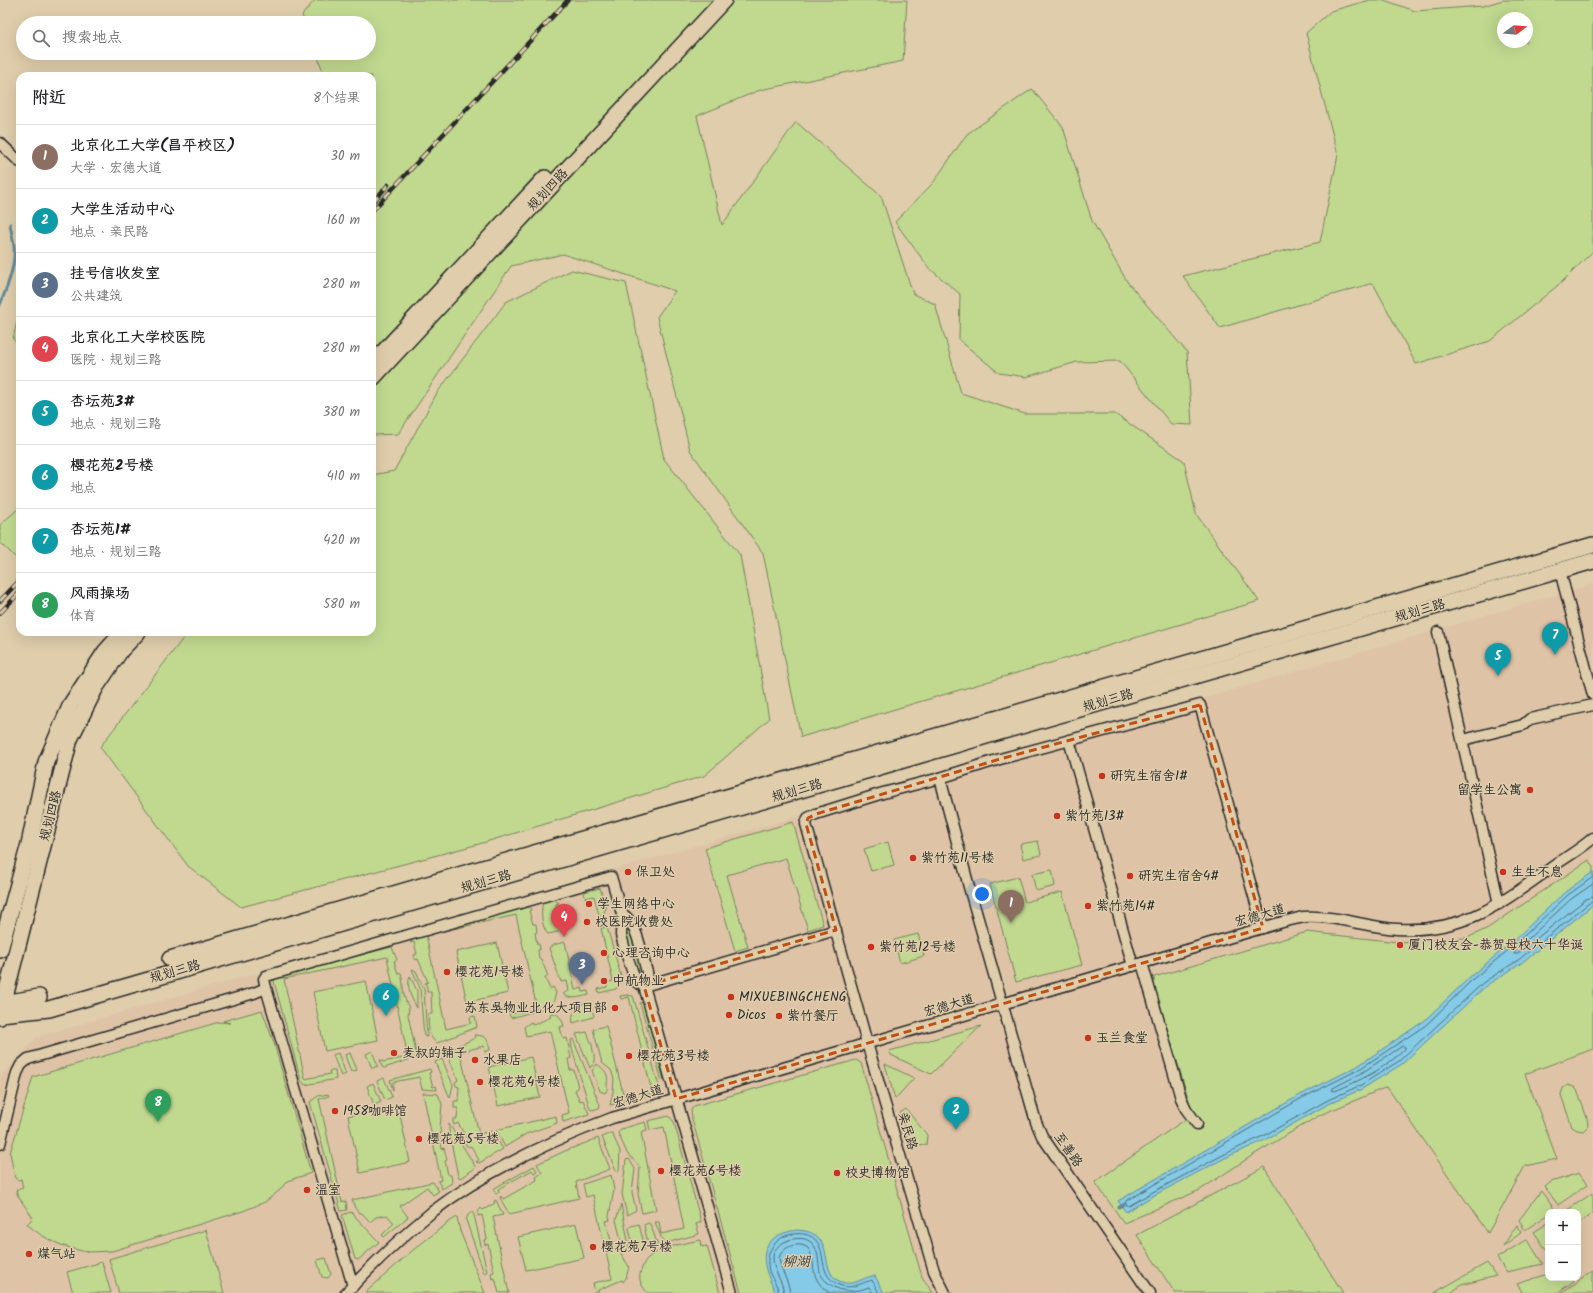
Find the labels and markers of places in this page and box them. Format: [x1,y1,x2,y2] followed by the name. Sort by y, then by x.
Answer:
[1542,622,1568,655] pin: 7
[1485,643,1511,676] pin: 5
[1110,766,1188,787] place label: 研究生宿舍1#
[1097,771,1107,781] marker: 研究生宿舍1#
[1457,780,1522,801] place label: 留学生公寓
[1525,785,1535,795] marker: 留学生公寓
[1065,806,1125,827] place label: 紫竹苑13#
[1052,811,1062,821] marker: 紫竹苑13#
[921,848,994,869] place label: 紫竹苑11号楼
[908,853,918,863] marker: 紫竹苑11号楼
[636,862,675,883] place label: 保卫处
[1511,862,1563,883] place label: 生生不息
[1138,866,1219,887] place label: 研究生宿舍4#
[623,867,633,877] marker: 保卫处
[1498,867,1508,877] marker: 生生不息
[1125,871,1135,881] marker: 研究生宿舍4#
[998,890,1024,923] pin: 1
[597,894,675,915] place label: 学生网络中心
[1096,896,1155,917] place label: 紫竹苑14#
[584,899,594,909] marker: 学生网络中心
[1083,901,1093,911] marker: 紫竹苑14#
[551,904,577,937] pin: 4
[595,912,673,933] place label: 校医院收费处
[582,917,592,927] marker: 校医院收费处
[1408,935,1583,956] place label: 厦门校友会-恭贺母校六十华诞
[879,937,956,958] place label: 紫竹苑12号楼
[1395,940,1405,950] marker: 厦门校友会-恭贺母校六十华诞
[866,942,876,952] marker: 紫竹苑12号楼
[612,943,690,964] place label: 心理咨询中心
[599,948,609,958] marker: 心理咨询中心
[569,952,595,985] pin: 3
[455,962,524,983] place label: 樱花苑1号楼
[442,967,452,977] marker: 樱花苑1号楼
[612,971,664,992] place label: 中航物业
[599,976,609,986] marker: 中航物业
[373,983,399,1016] pin: 6
[739,987,847,1008] place label: MIXUEBINGCHENG
[726,992,736,1002] marker: MIXUEBINGCHENG
[464,998,607,1019] place label: 苏东吴物业北化大项目部
[610,1003,620,1013] marker: 苏东吴物业北化大项目部
[737,1005,766,1026] place label: Dicos
[787,1006,839,1027] place label: 紫竹餐厅
[724,1010,734,1020] marker: Dicos
[774,1011,784,1021] marker: 紫竹餐厅
[1096,1028,1148,1049] place label: 玉兰食堂
[1083,1033,1093,1043] marker: 玉兰食堂
[402,1043,467,1064] place label: 麦叔的铺子
[637,1046,709,1067] place label: 樱花苑3号楼
[389,1048,399,1058] marker: 麦叔的铺子
[483,1050,522,1071] place label: 水果店
[624,1051,634,1061] marker: 樱花苑3号楼
[470,1055,480,1065] marker: 水果店
[488,1072,560,1093] place label: 樱花苑4号楼
[475,1077,485,1087] marker: 樱花苑4号楼
[145,1089,171,1122] pin: 8
[943,1097,969,1130] pin: 2
[343,1101,407,1122] place label: 1958咖啡馆
[330,1106,340,1116] marker: 1958咖啡馆
[427,1129,499,1150] place label: 樱花苑5号楼
[414,1134,424,1144] marker: 樱花苑5号楼
[669,1161,741,1182] place label: 樱花苑6号楼
[845,1163,910,1184] place label: 校史博物馆
[656,1166,666,1176] marker: 樱花苑6号楼
[832,1168,842,1178] marker: 校史博物馆
[315,1180,341,1201] place label: 温室
[302,1185,312,1195] marker: 温室
[601,1237,672,1258] place label: 樱花苑7号楼
[588,1242,598,1252] marker: 樱花苑7号楼
[37,1244,76,1265] place label: 煤气站
[24,1249,34,1259] marker: 煤气站

